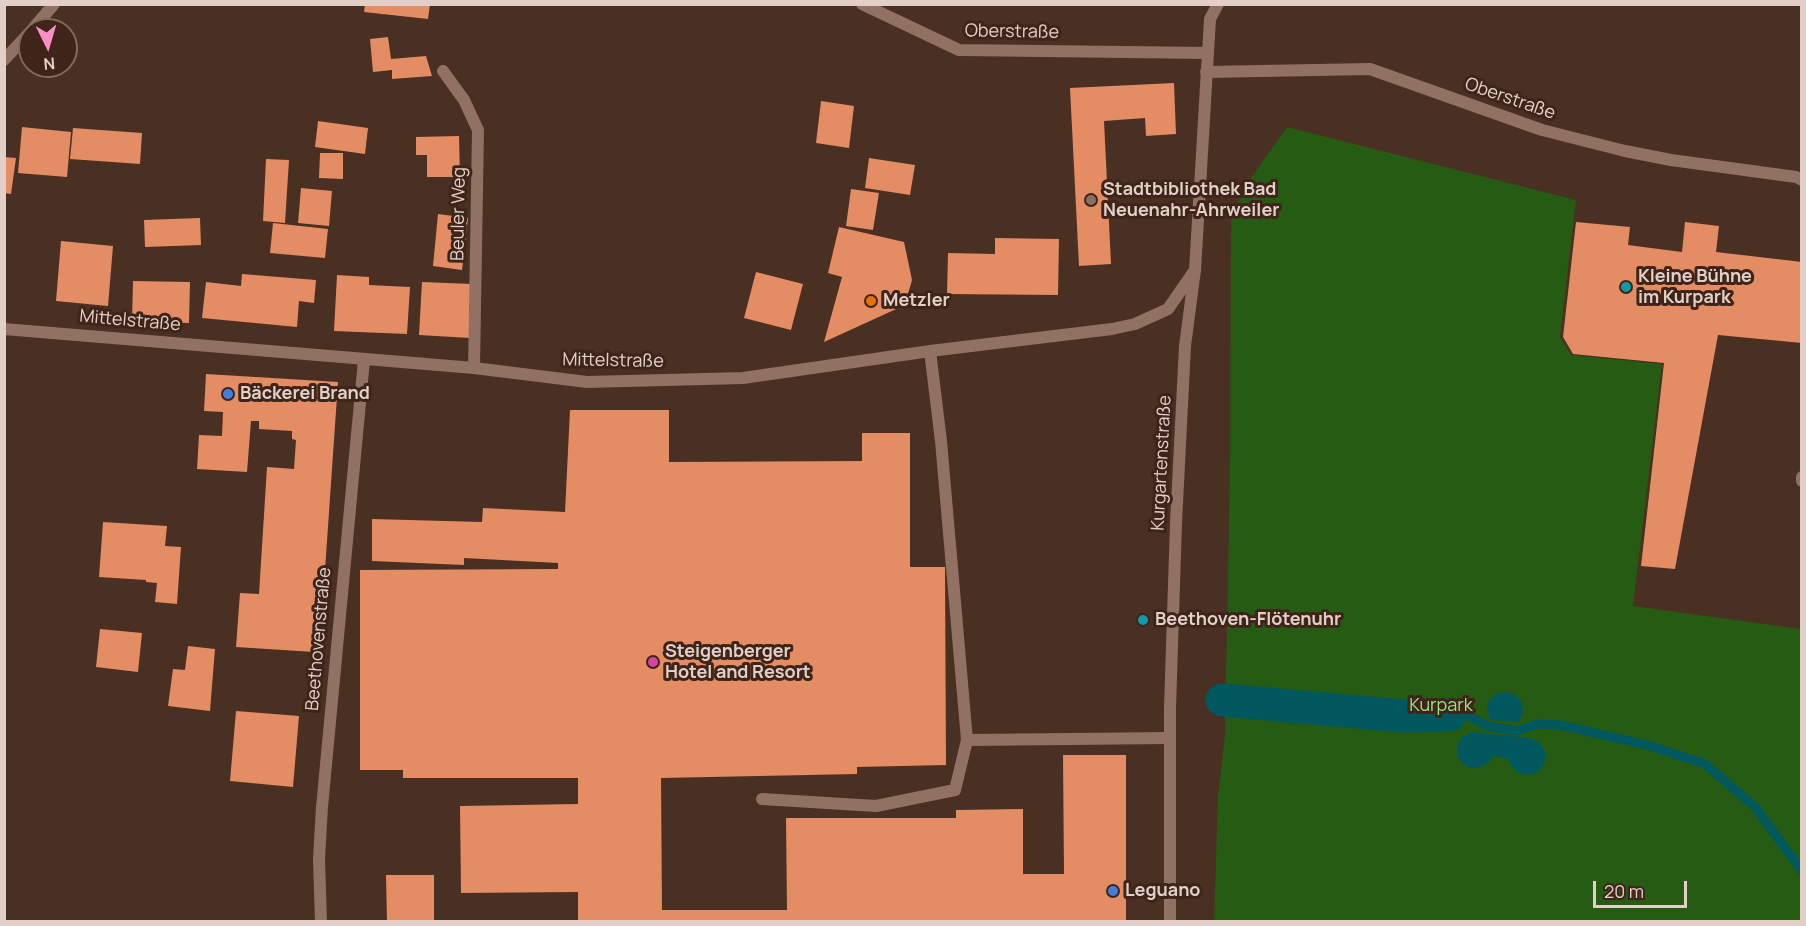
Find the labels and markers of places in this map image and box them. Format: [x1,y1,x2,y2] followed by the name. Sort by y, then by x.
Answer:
[1103,179,1279,222] place label: Stadtbibliothek Bad Neuenahr-Ahrweiler
[1084,193,1098,207] marker: Stadtbibliothek Bad Neuenahr-Ahrweiler
[1638,266,1752,308] place label: Kleine Bühne im Kurpark
[1619,280,1633,294] marker: Kleine Bühne im Kurpark
[883,290,950,312] place label: Metzler
[864,294,878,308] marker: Metzler
[240,383,370,405] place label: Bäckerei Brand
[221,387,235,401] marker: Bäckerei Brand
[1155,609,1341,631] place label: Beethoven-Flötenuhr
[1136,613,1150,627] marker: Beethoven-Flötenuhr
[665,641,811,684] place label: Steigenberger Hotel and Resort
[646,655,660,669] marker: Steigenberger Hotel and Resort
[1125,880,1200,902] place label: Leguano
[1106,884,1120,898] marker: Leguano

